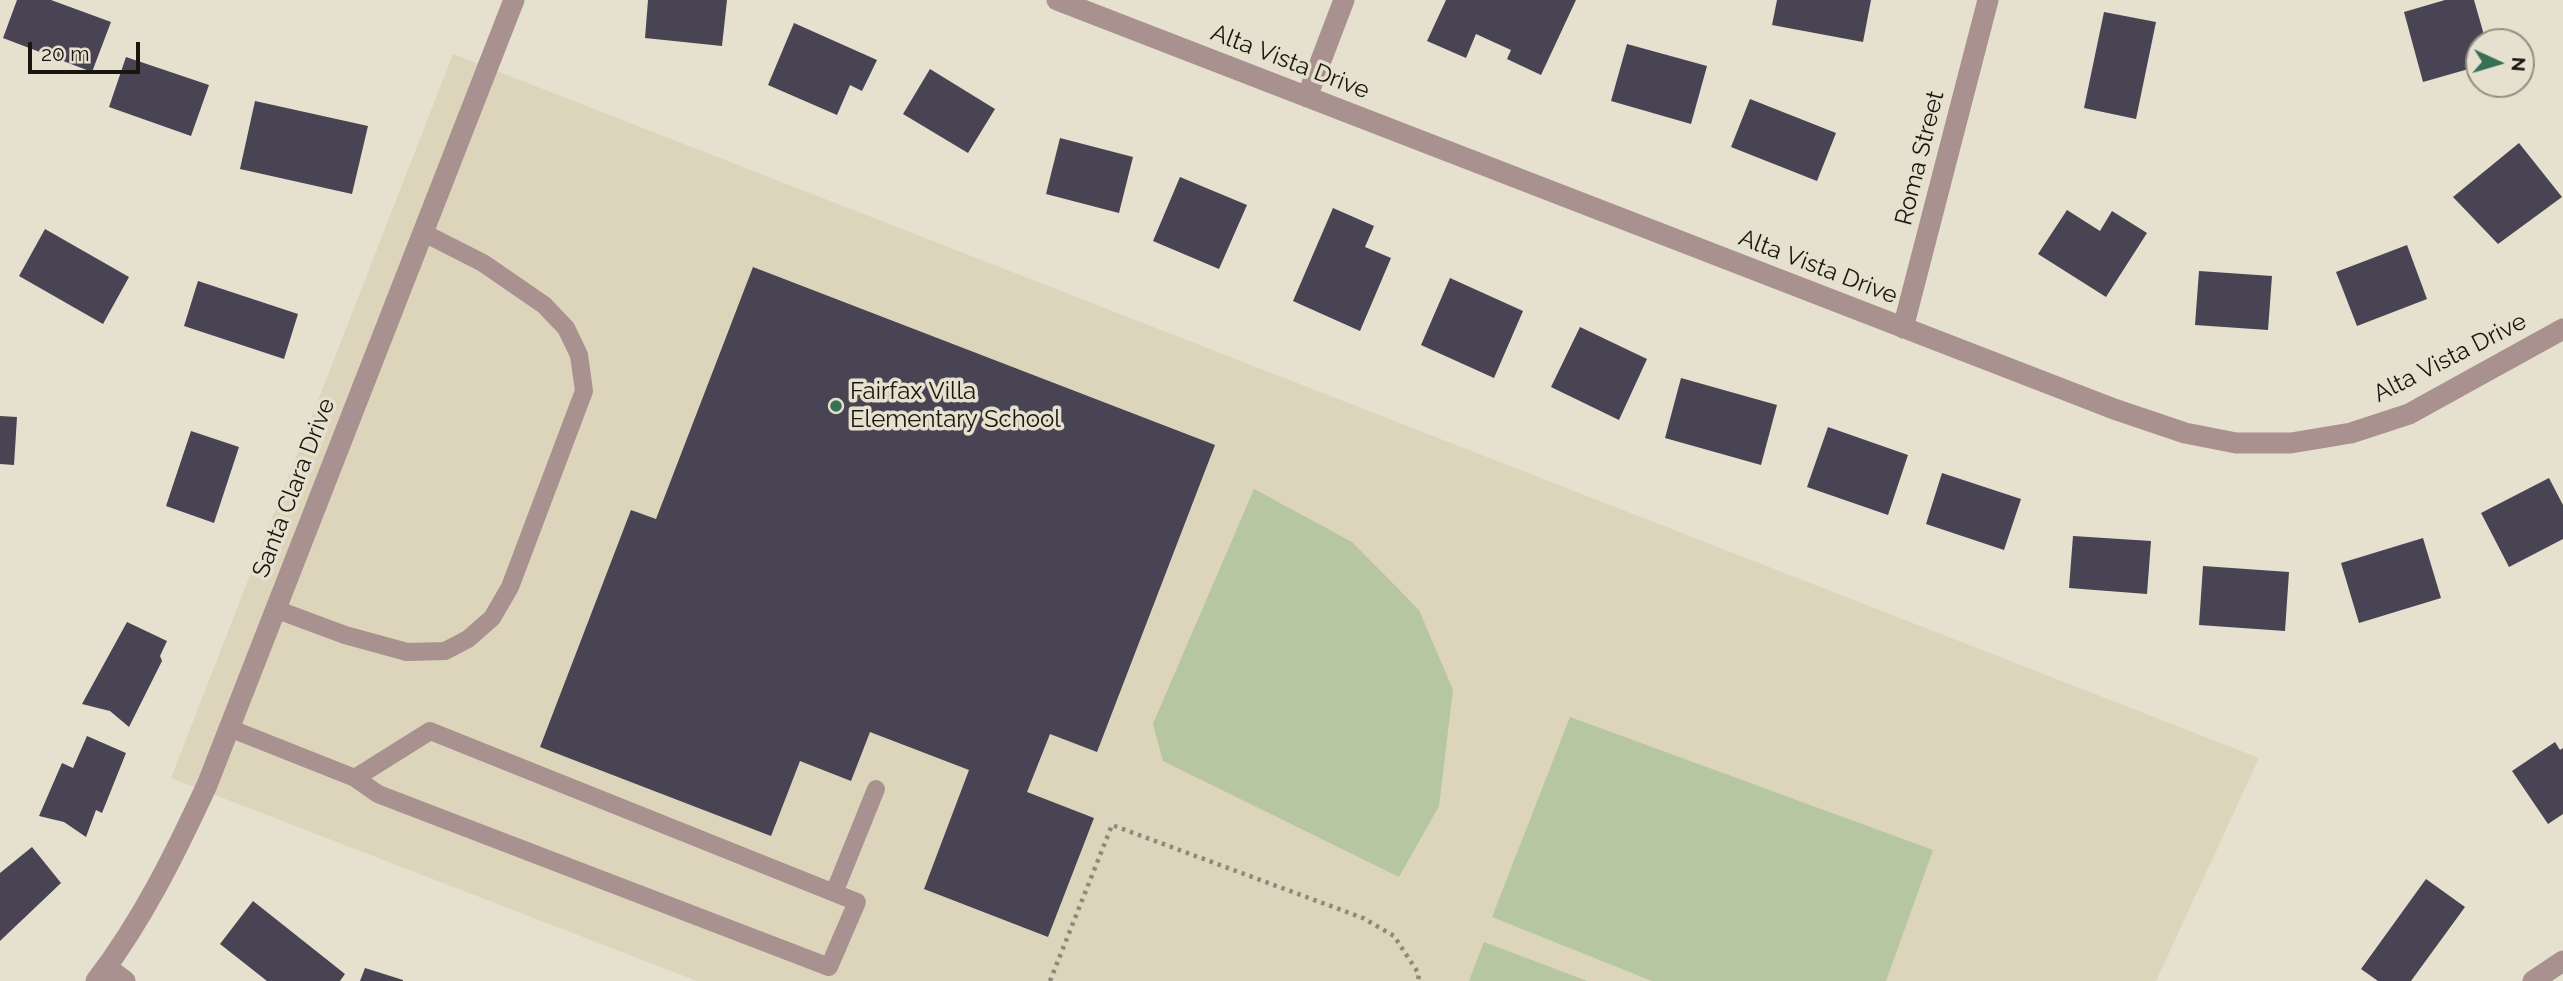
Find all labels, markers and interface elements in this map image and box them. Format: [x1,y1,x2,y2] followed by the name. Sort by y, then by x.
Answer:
[1207,19,1373,105] street label: Alta Vista Drive
[32,28,144,72] scale bar
[2465,28,2535,98] north arrow
[41,41,89,66] text: 20 m
[2507,56,2530,72] text: N
[1889,88,1951,228] street label: Roma Street
[1735,224,1901,310] street label: Alta Vista Drive
[2369,307,2531,409] street label: Alta Vista Drive
[850,378,1061,434] place label: Fairfax Villa Elementary School
[247,394,341,582] street label: Santa Clara Drive
[828,398,844,414] marker: Fairfax Villa Elementary School

